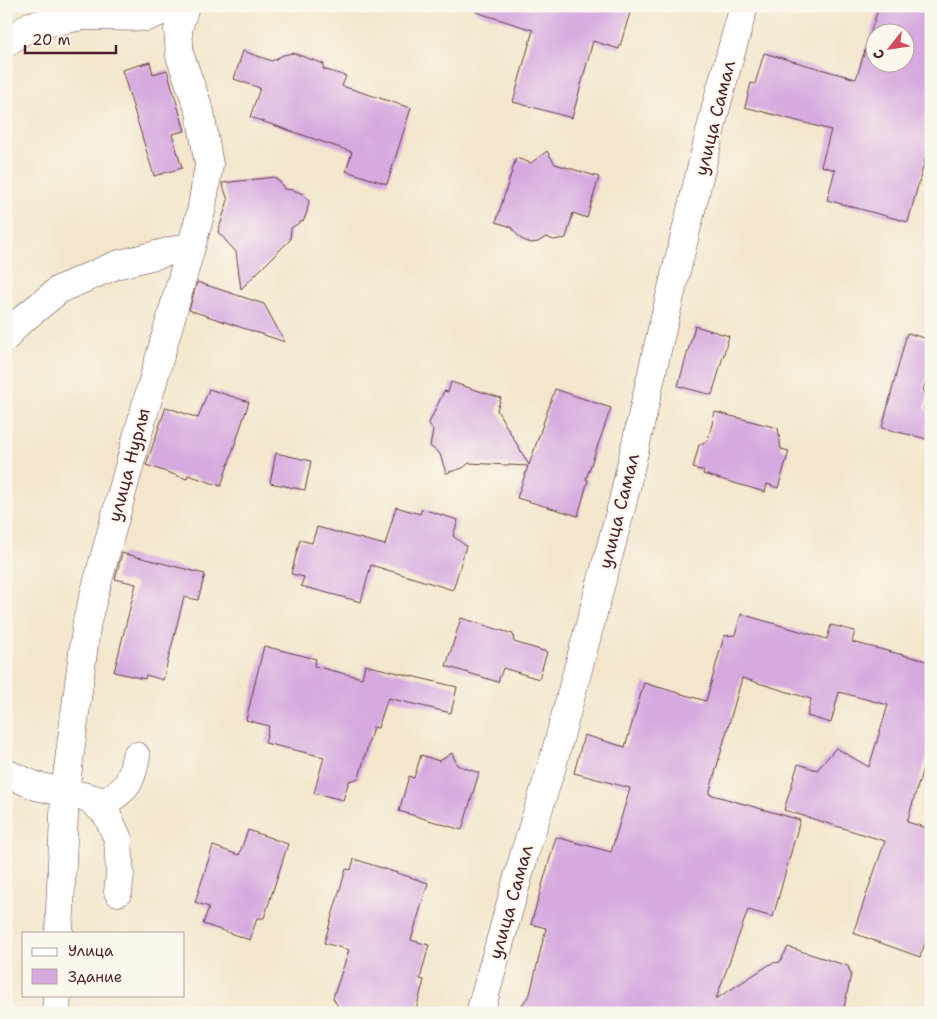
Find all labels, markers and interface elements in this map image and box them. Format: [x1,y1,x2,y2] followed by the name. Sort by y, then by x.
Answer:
[25,22,116,54] scale bar
[864,22,914,72] north arrow
[32,30,71,50] text: 20 m
[869,46,889,63] text: С
[689,58,741,178] street label: улица Самал
[102,405,156,525] street label: улица Нурлы
[593,451,645,571] street label: улица Самал
[483,842,539,962] street label: улица Самал
[22,932,185,996] legend
[68,941,114,961] text: Улица
[68,967,122,987] text: Здание

